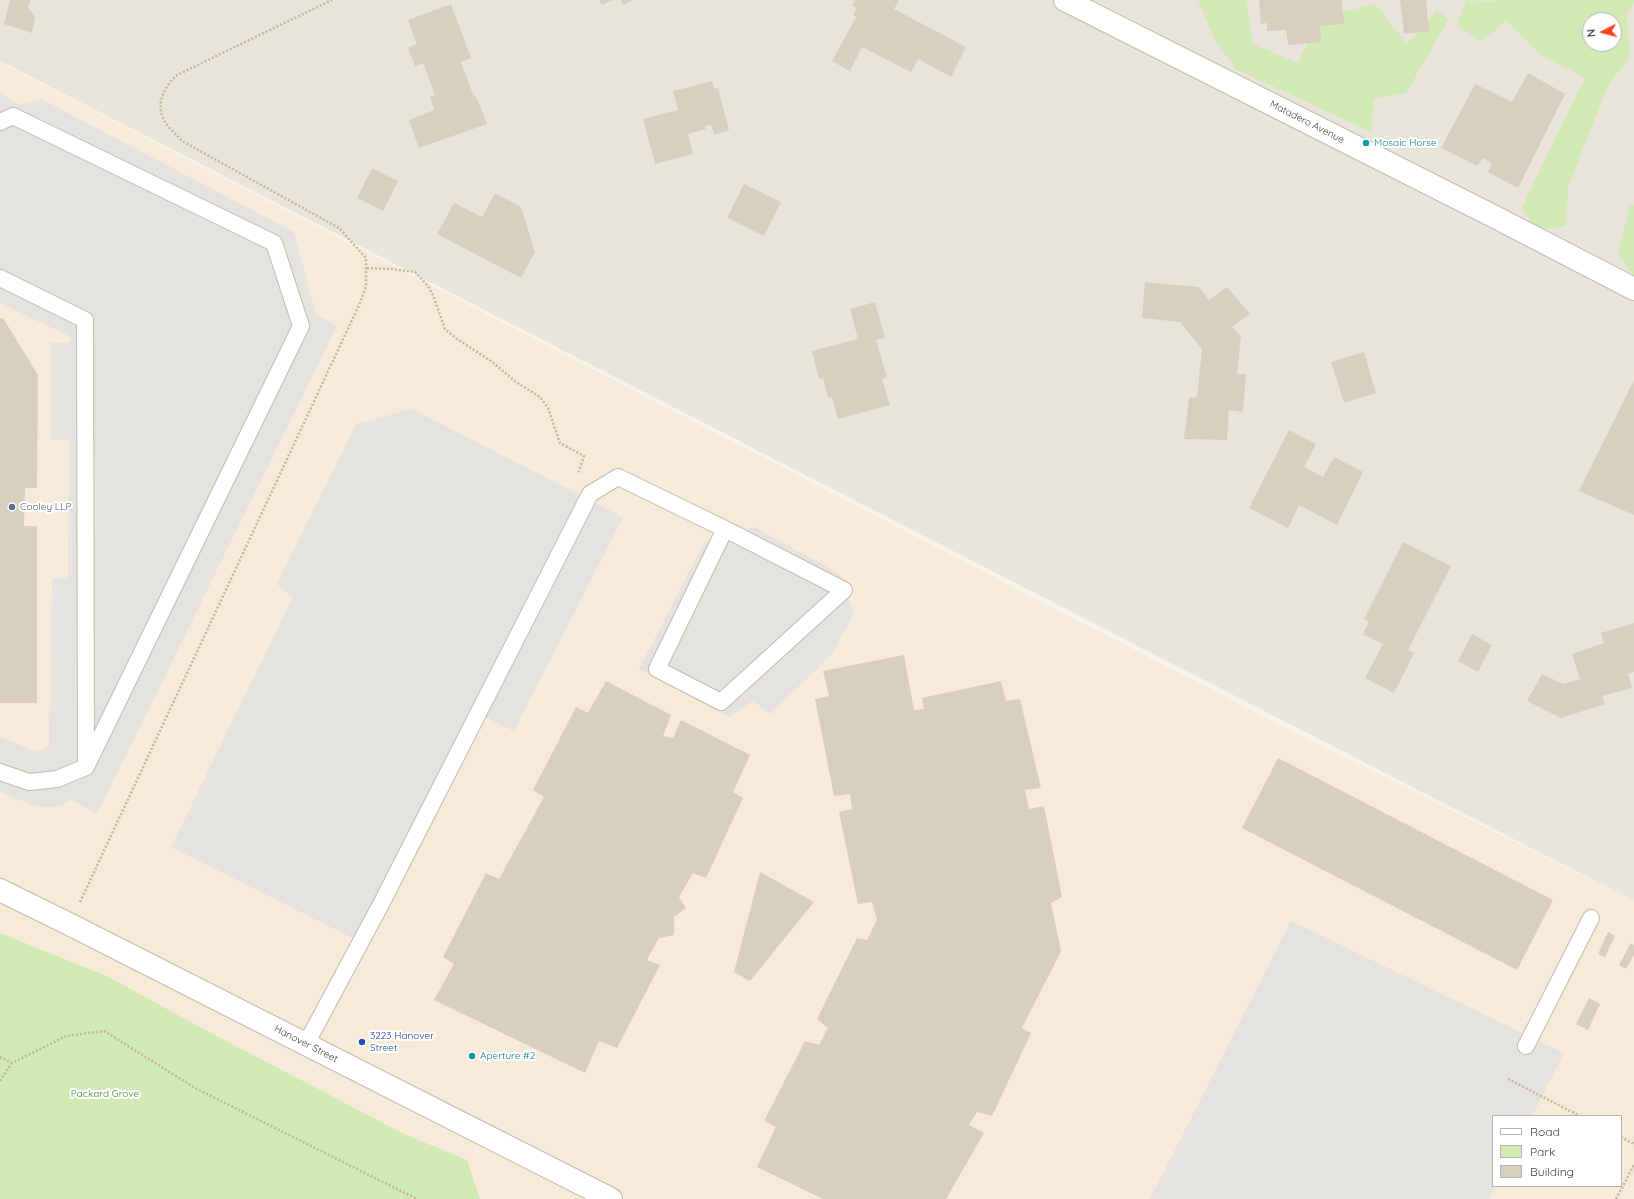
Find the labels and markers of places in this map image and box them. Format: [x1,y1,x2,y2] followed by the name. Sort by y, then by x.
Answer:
[1374,137,1437,149] place label: Mosaic Horse
[1361,138,1371,148] marker: Mosaic Horse
[20,501,71,513] place label: Cooley LLP
[7,502,17,512] marker: Cooley LLP
[370,1030,434,1054] place label: 3223 Hanover Street
[357,1037,367,1047] marker: 3223 Hanover Street
[480,1050,535,1062] place label: Aperture #2
[467,1051,477,1061] marker: Aperture #2

